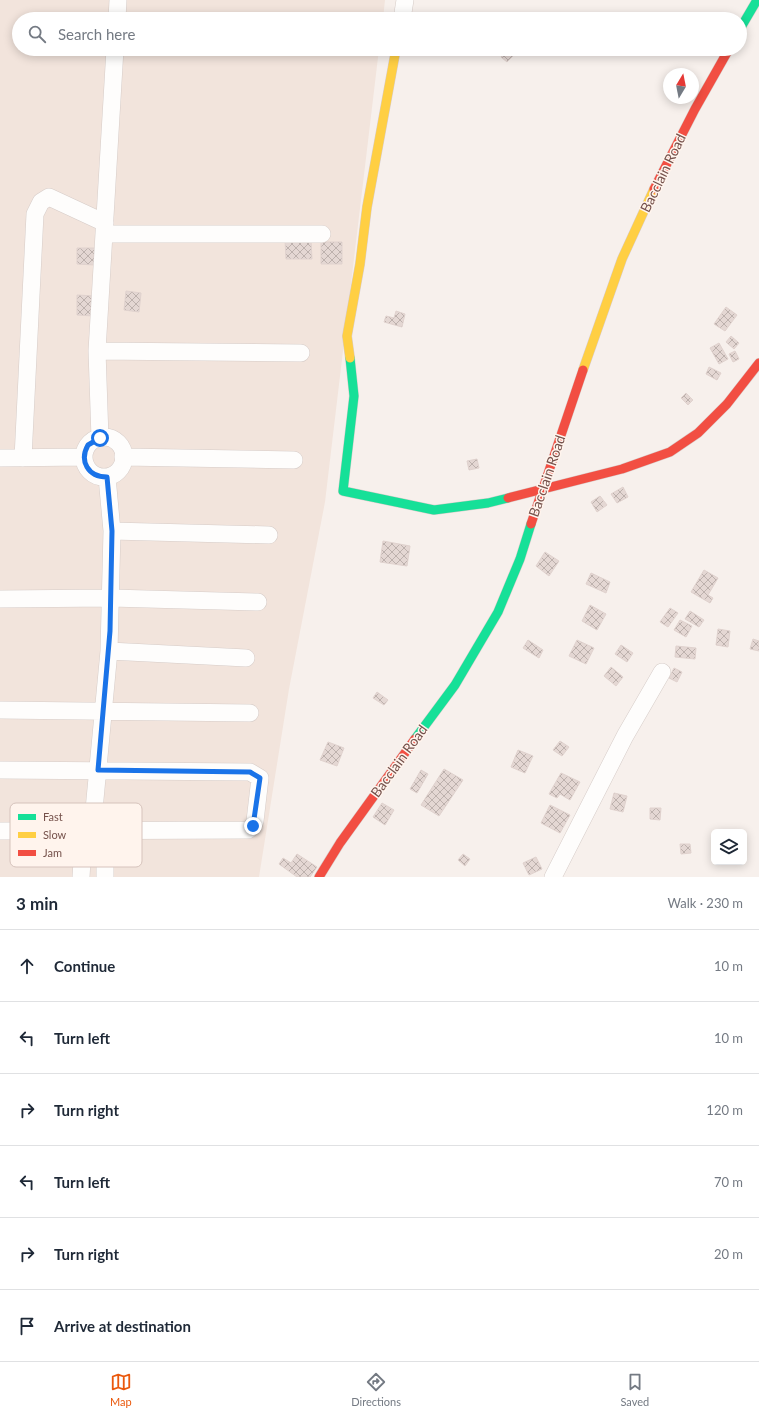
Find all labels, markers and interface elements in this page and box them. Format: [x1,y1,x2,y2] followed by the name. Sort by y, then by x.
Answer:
[12,12,747,56] search box
[26,23,48,45] icon: search
[58,25,135,43] text: Search here
[663,68,699,104] north arrow
[636,131,689,215] street label: Bacclain Road
[91,429,109,447] route start
[525,433,568,519] street label: Bacclain Road
[367,721,431,800] street label: Bacclain Road
[10,803,142,867] legend
[43,810,63,823] text: Fast
[244,817,262,835] route end
[43,828,67,841] text: Slow
[711,829,747,865] map controls
[711,829,747,865] button: layers
[43,846,62,859] text: Jam
[16,893,58,914] text: 3 min
[667,895,743,911] text: Walk · 230 m
[16,955,38,977] icon: ahead
[54,957,115,975] text: Continue
[714,958,743,974] text: 10 m
[16,1027,38,1049] icon: left
[54,1029,110,1047] text: Turn left
[714,1030,743,1046] text: 10 m
[16,1099,38,1121] icon: right
[54,1101,119,1119] text: Turn right
[706,1102,743,1118] text: 120 m
[16,1171,38,1193] icon: left
[54,1173,110,1191] text: Turn left
[714,1174,743,1190] text: 70 m
[16,1243,38,1265] icon: right
[54,1245,119,1263] text: Turn right
[714,1246,743,1262] text: 20 m
[16,1315,38,1337] icon: arrive
[54,1317,191,1335] text: Arrive at destination
[110,1371,132,1408] tab: Map
[351,1371,401,1408] tab: Directions
[620,1371,649,1408] tab: Saved

